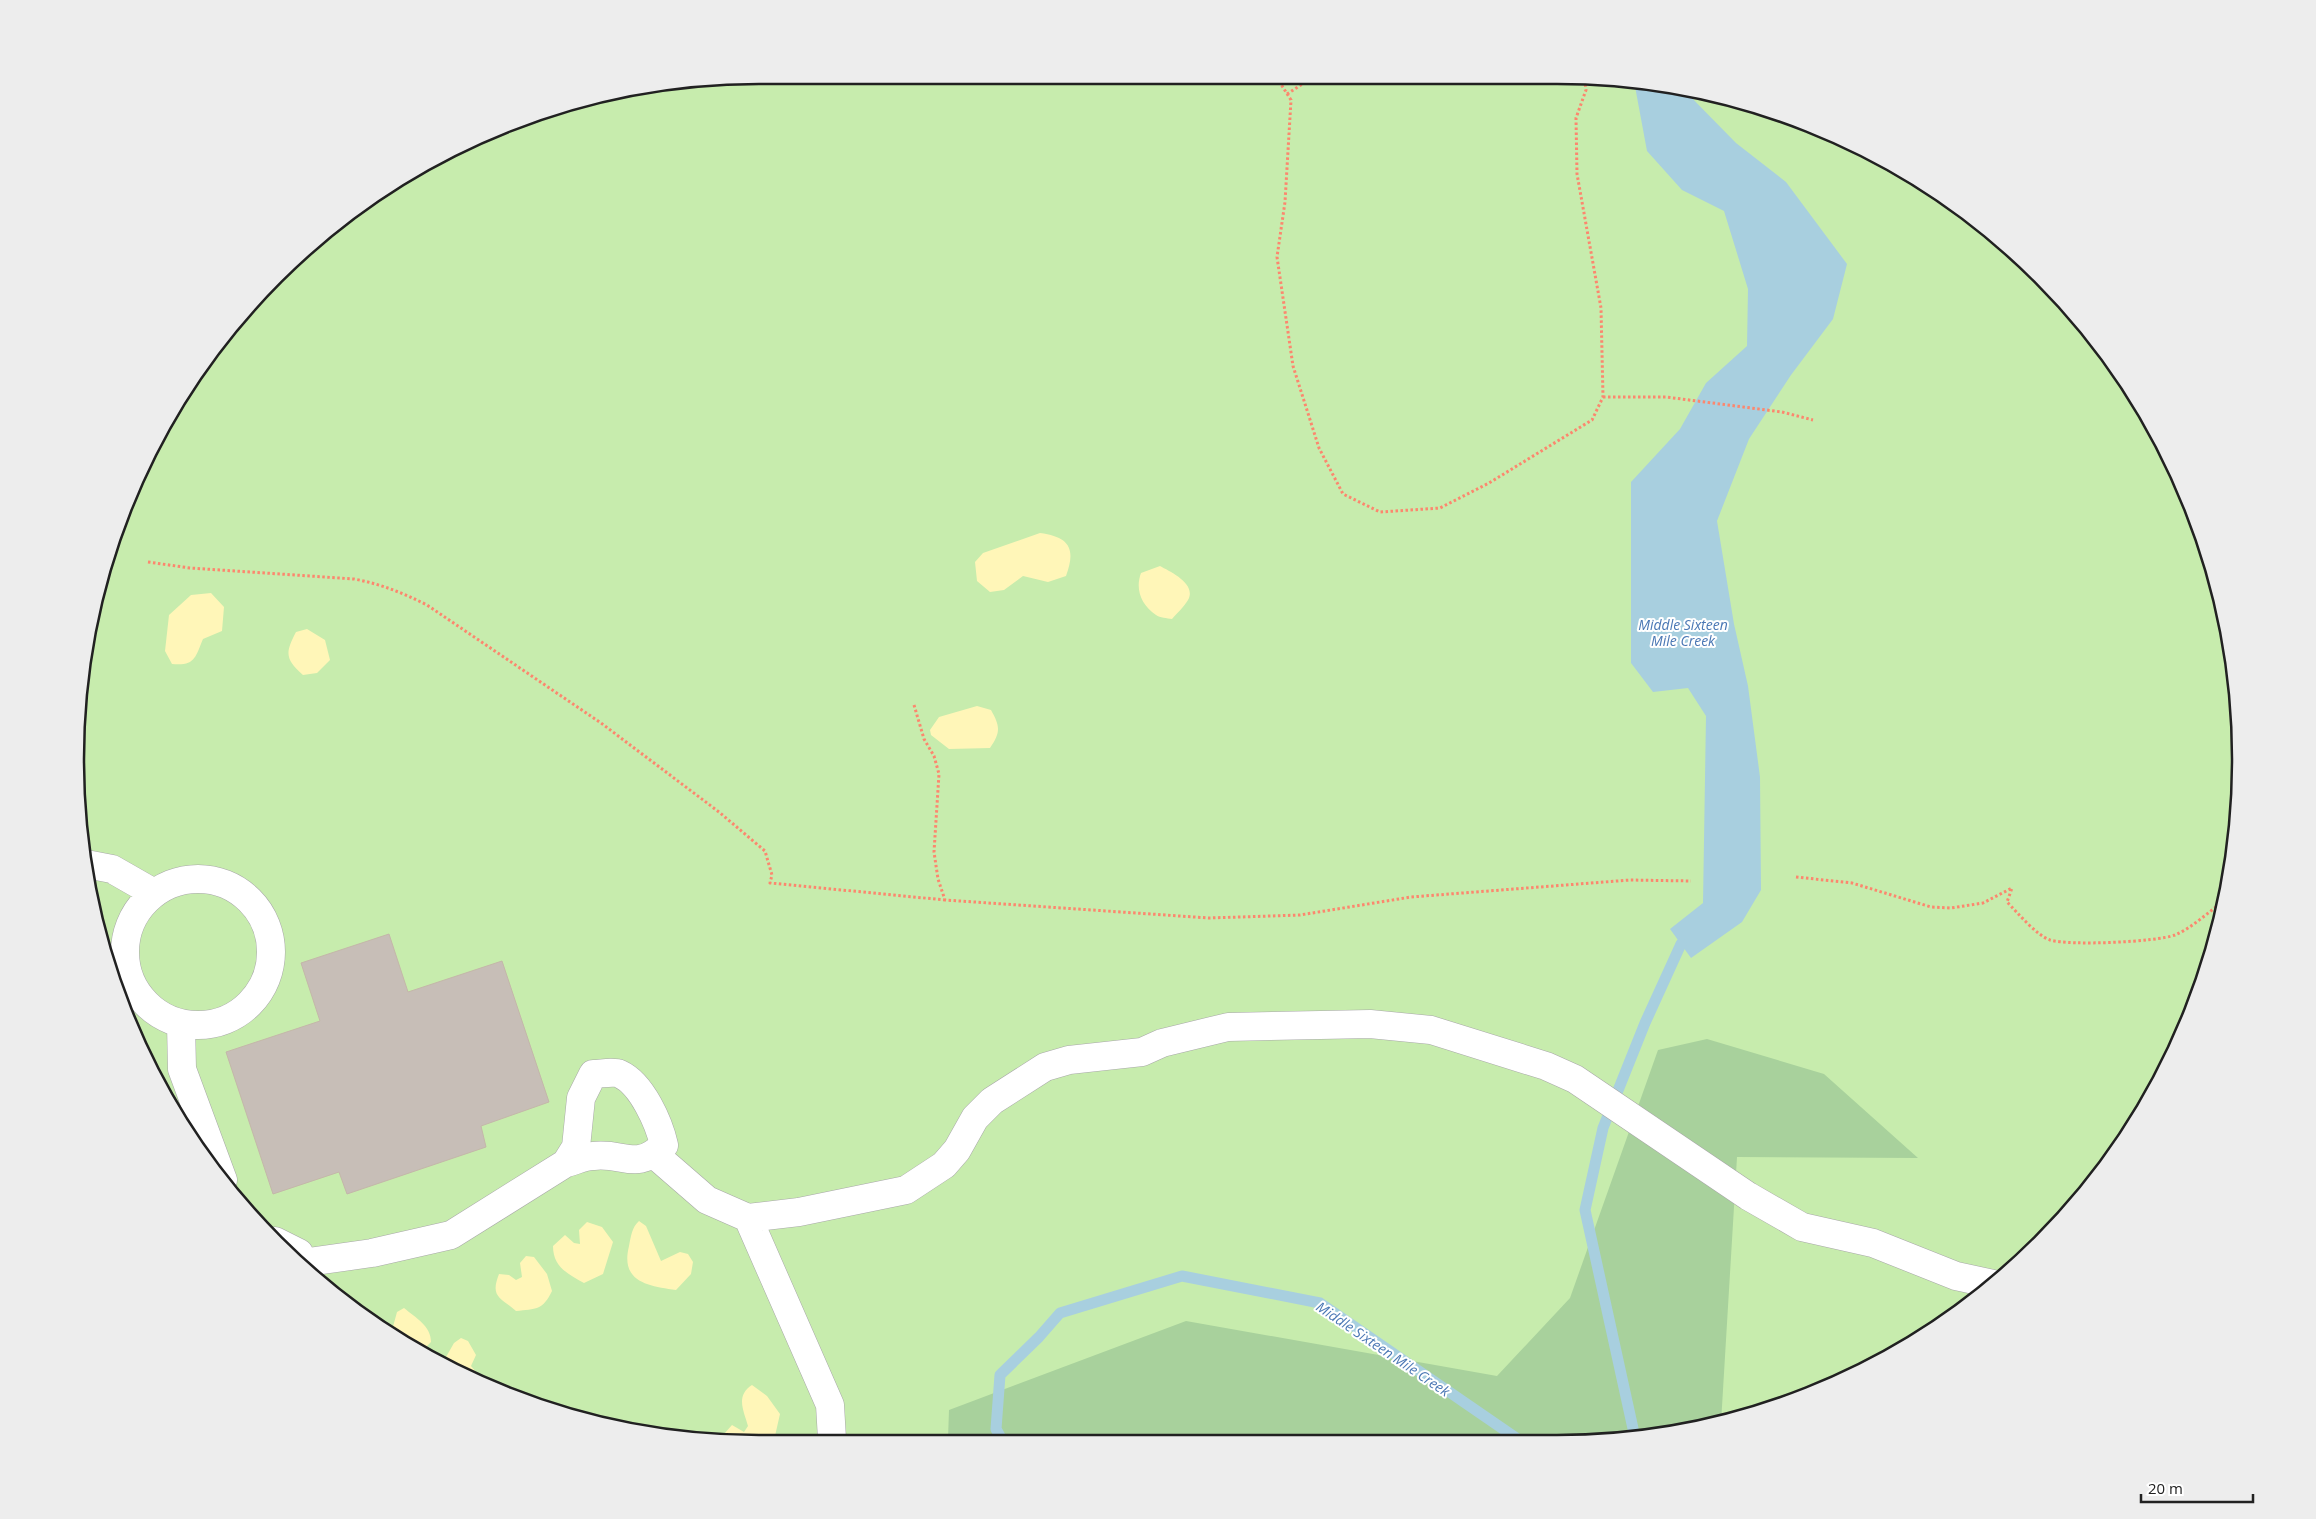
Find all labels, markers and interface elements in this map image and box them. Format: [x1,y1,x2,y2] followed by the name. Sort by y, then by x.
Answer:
[1638,615,1728,650] water label: Middle Sixteen Mile Creek
[1313,1297,1455,1401] water label: Middle Sixteen Mile Creek
[2141,1472,2254,1504] scale bar
[2148,1478,2183,1498] text: 20 m

